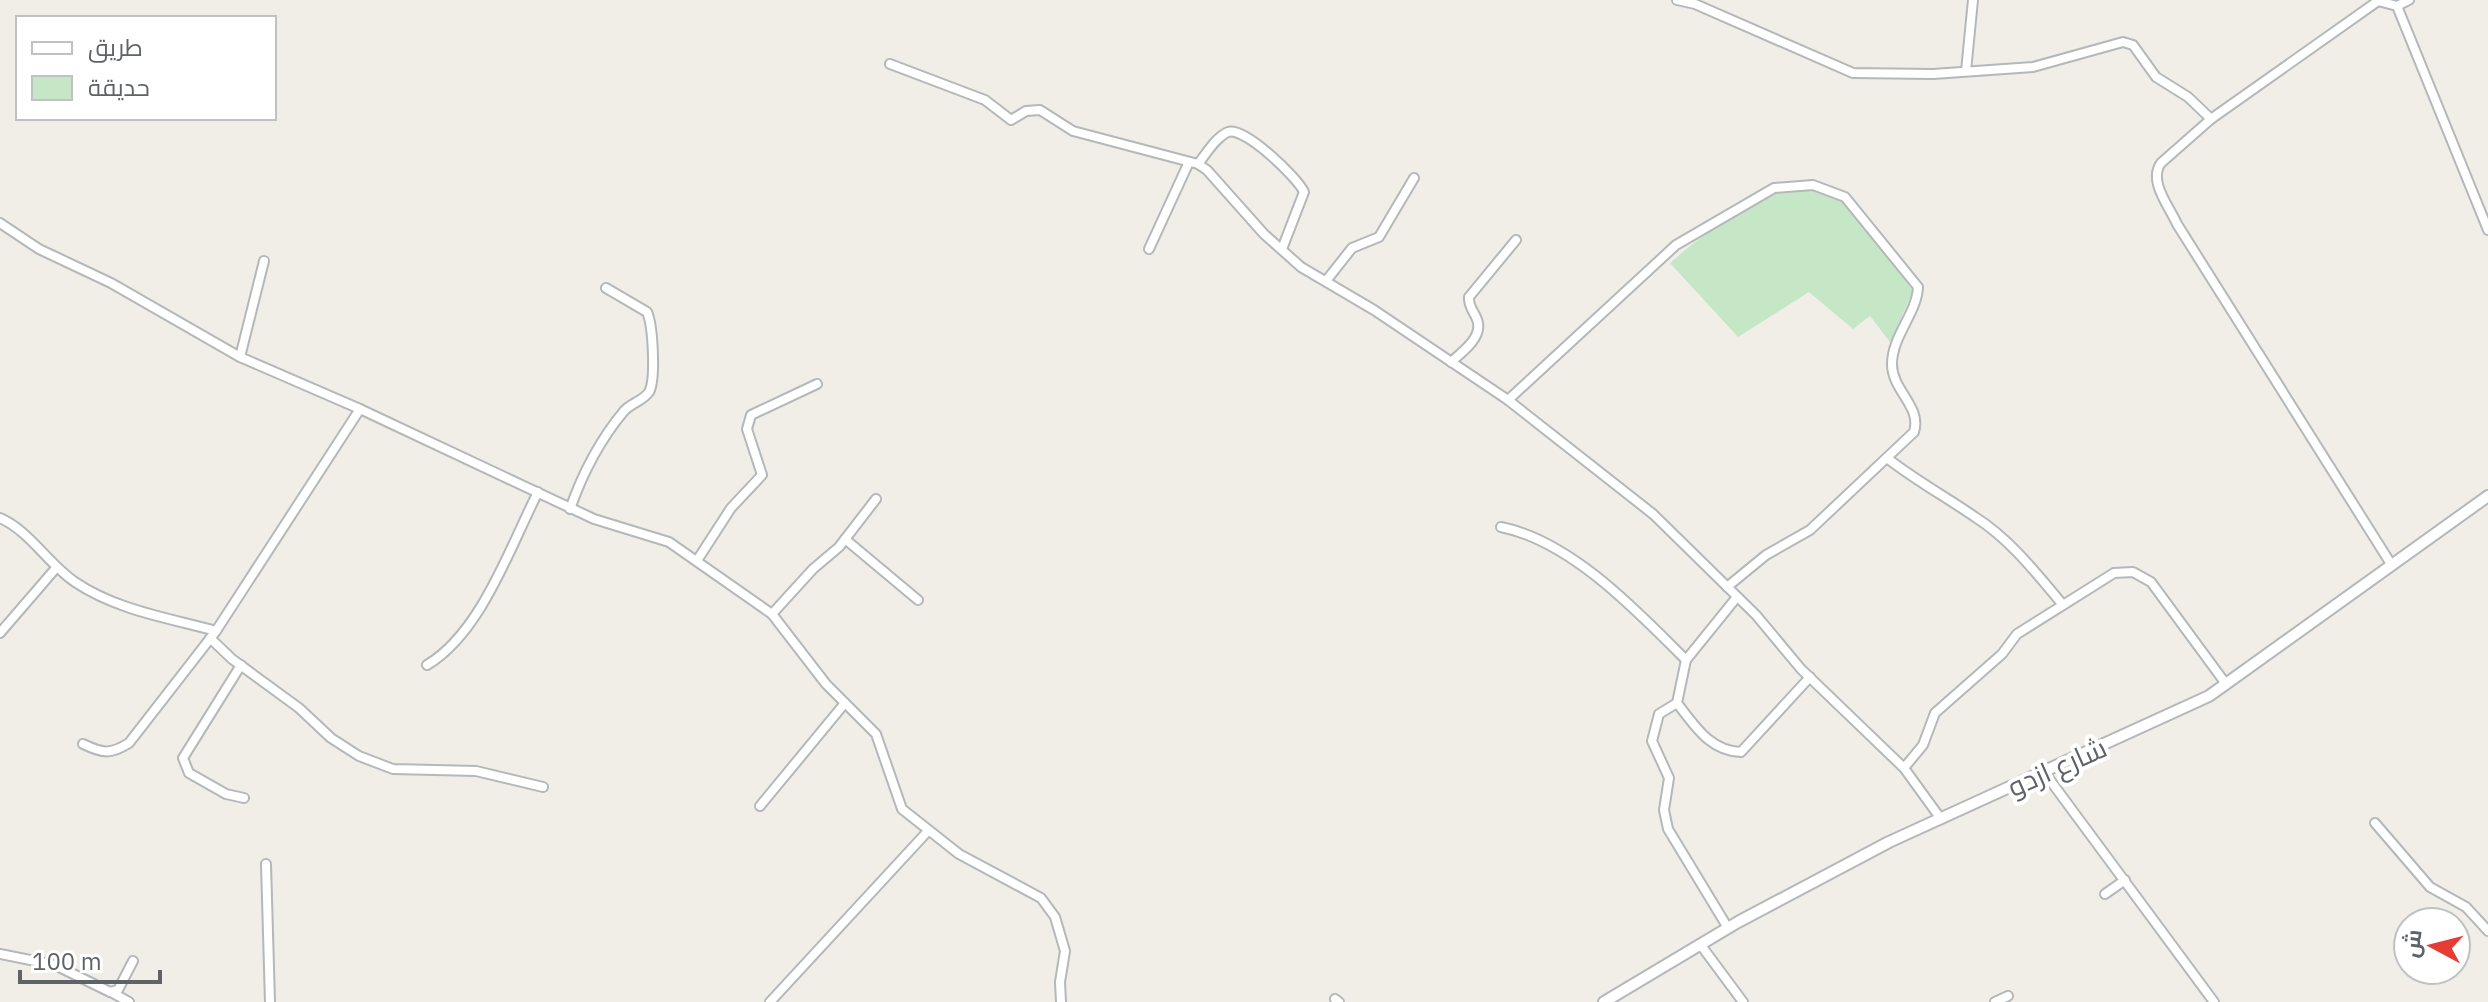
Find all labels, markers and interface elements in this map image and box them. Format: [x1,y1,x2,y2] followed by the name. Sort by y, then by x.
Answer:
[16,16,276,120] legend
[88,31,143,63] text: طريق
[88,71,150,103] text: حديقة
[2002,728,2112,806] street label: شارع ازدو
[2392,906,2472,986] north arrow
[2396,928,2428,959] text: ش
[20,934,160,984] scale bar
[32,945,102,977] text: 100 m

